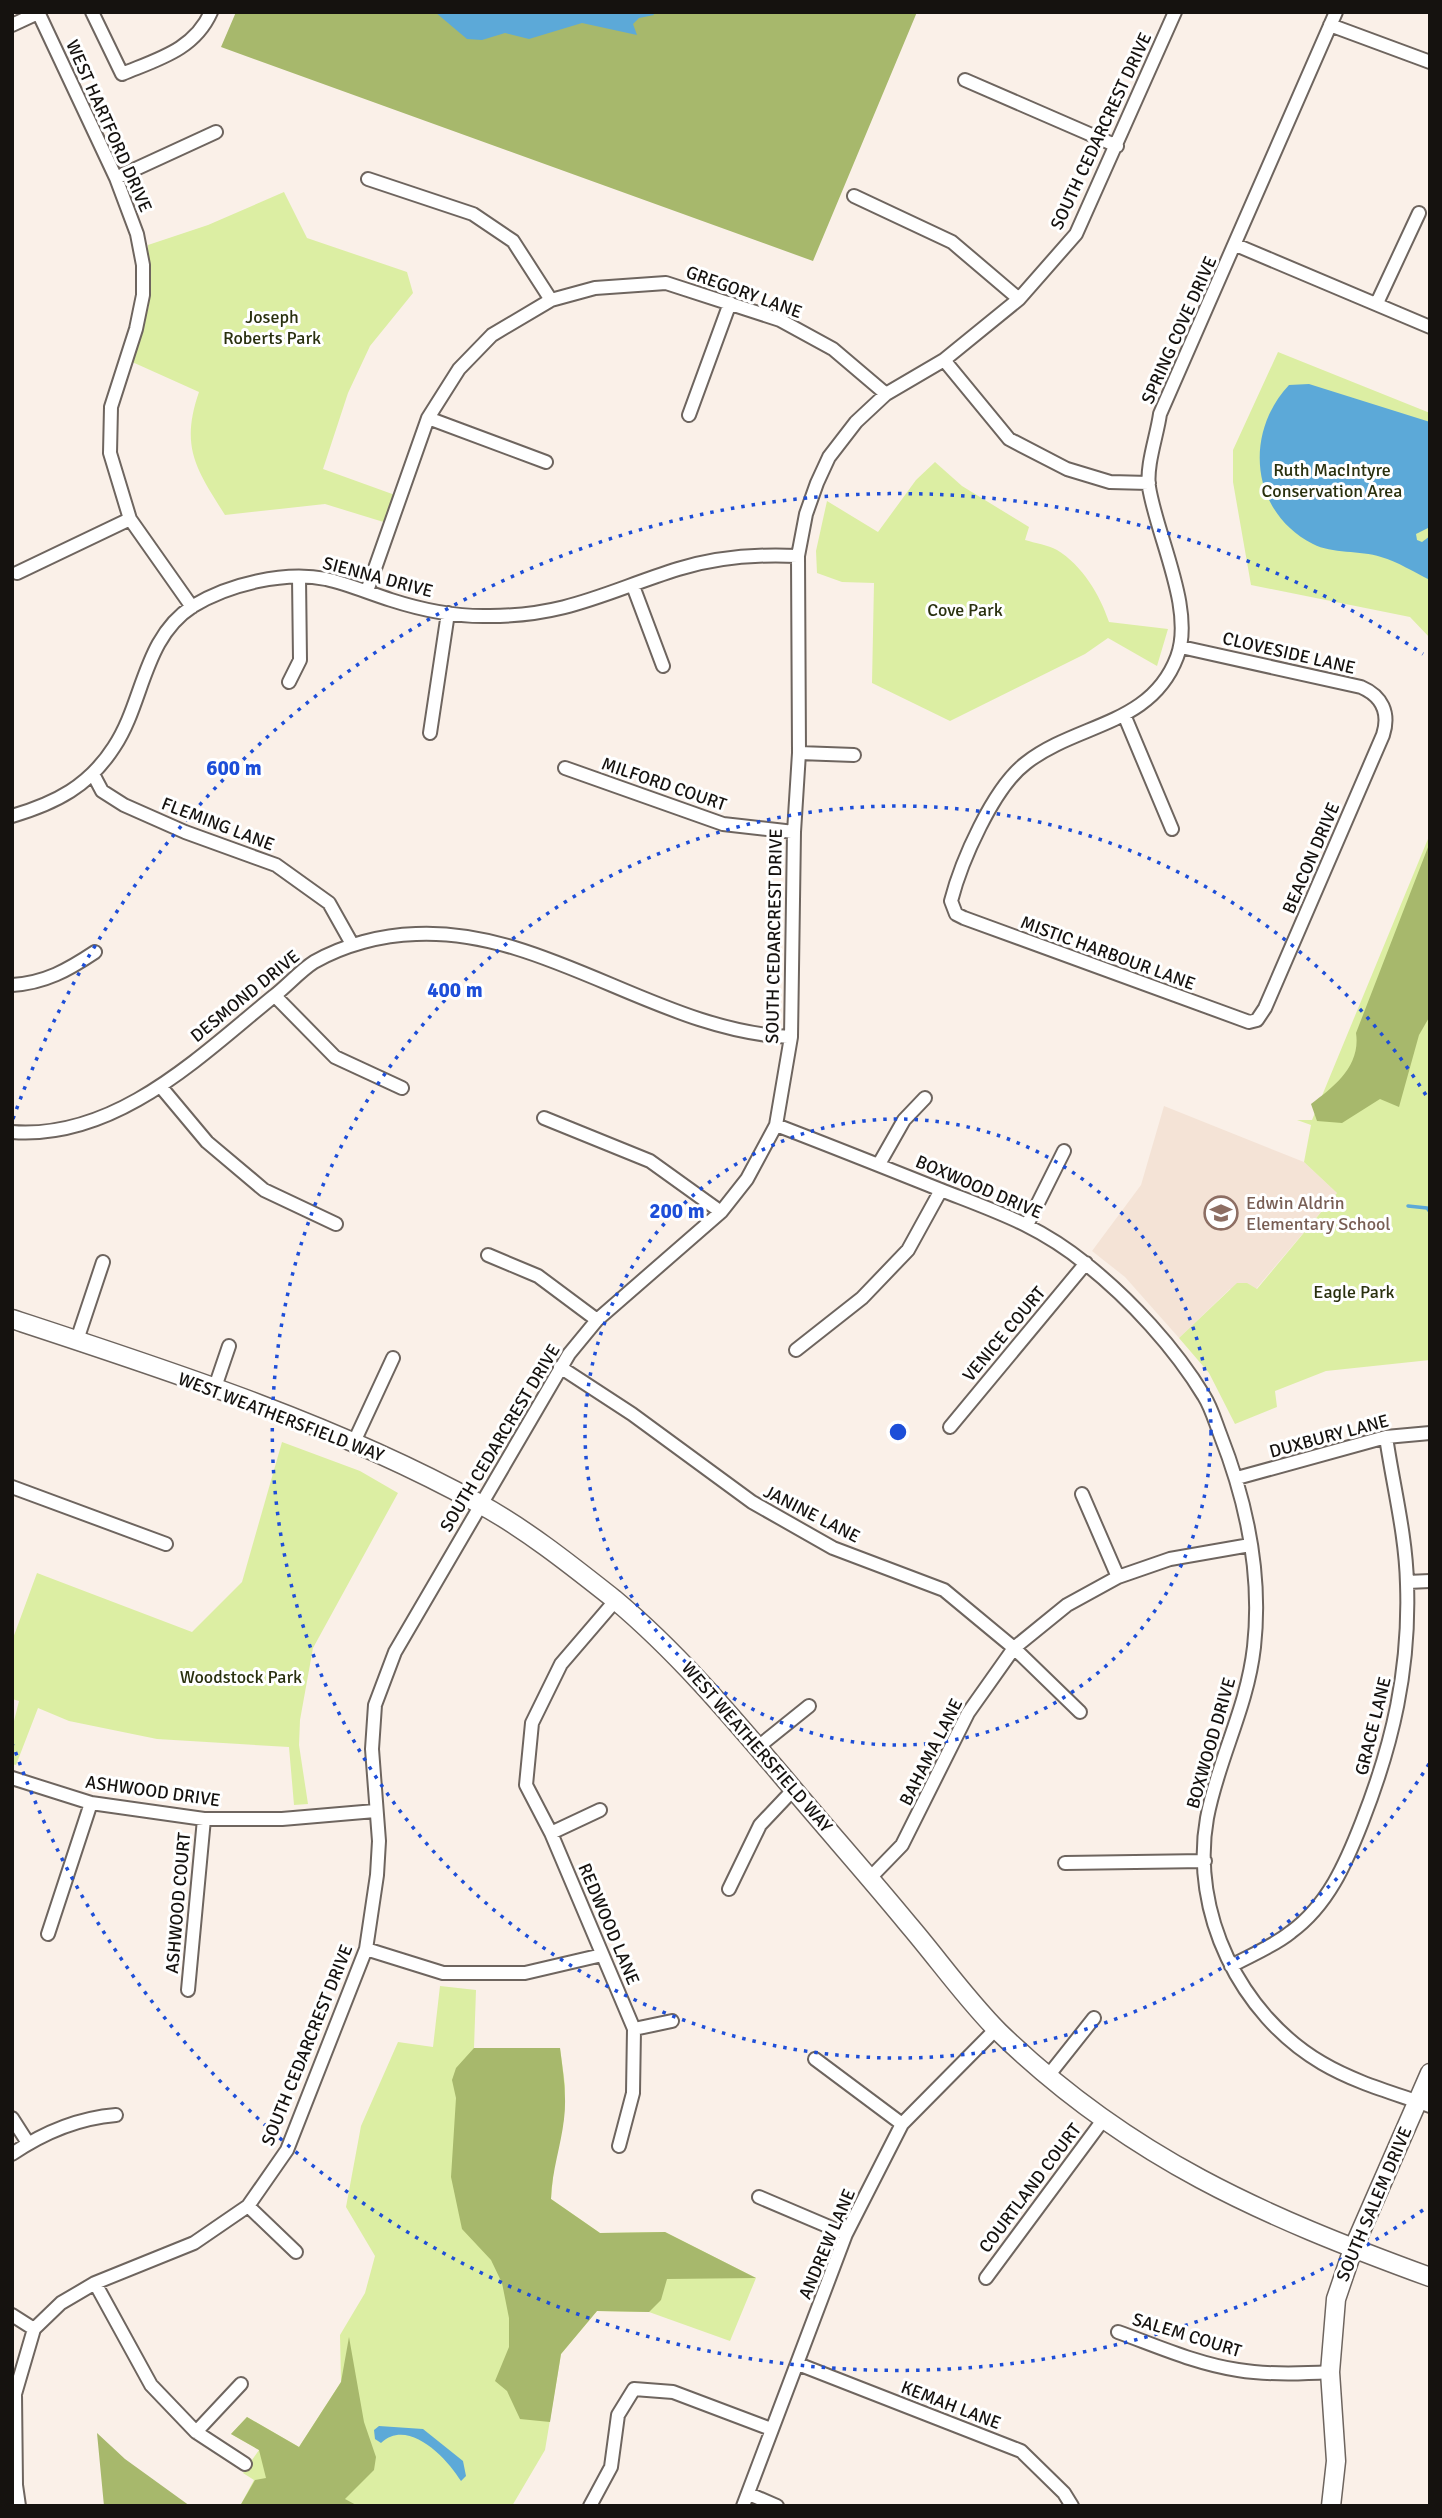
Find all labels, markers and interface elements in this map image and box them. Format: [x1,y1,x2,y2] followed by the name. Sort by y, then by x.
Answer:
[1046,29,1156,233] street label: SOUTH CEDARCREST DRIVE
[61,36,157,216] street label: WEST HARTFORD DRIVE
[1137,253,1221,407] street label: SPRING COVE DRIVE
[683,261,805,323] street label: GREGORY LANE
[223,306,321,349] park label: Joseph Roberts Park
[1262,459,1402,502] park label: Ruth MacIntyre Conservation Area
[320,552,436,602] street label: SIENNA DRIVE
[927,599,1003,621] park label: Cove Park
[1220,627,1358,679] street label: CLOVESIDE LANE
[599,752,729,816] street label: MILFORD COURT
[206,755,262,781] text: 600 m
[158,792,278,856] street label: FLEMING LANE
[1278,799,1344,917] street label: BEACON DRIVE
[761,828,787,1044] street label: SOUTH CEDARCREST DRIVE
[1018,911,1198,995] street label: MISTIC HARBOUR LANE
[186,945,304,1047] street label: DESMOND DRIVE
[427,977,483,1003] text: 400 m
[912,1150,1046,1224] street label: BOXWOOD DRIVE
[1246,1192,1391,1235] place label: Edwin Aldrin Elementary School
[1202,1194,1240,1232] school or university icon: Edwin Aldrin Elementary School
[649,1198,705,1224] text: 200 m
[1313,1281,1395,1303] park label: Eagle Park
[958,1282,1050,1386] street label: VENICE COURT
[435,1340,565,1536] street label: SOUTH CEDARCREST DRIVE
[175,1368,387,1466] street label: WEST WEATHERSFIELD WAY
[1267,1409,1391,1463] street label: DUXBURY LANE
[886,1420,910,1444] centre of rings
[760,1480,864,1548] street label: JANINE LANE
[677,1657,837,1837] street label: WEST WEATHERSFIELD WAY
[180,1666,302,1688] park label: Woodstock Park
[1350,1674,1396,1778] street label: GRACE LANE
[1182,1675,1240,1811] street label: BOXWOOD DRIVE
[895,1695,967,1809] street label: BAHAMA LANE
[84,1771,222,1811] street label: ASHWOOD DRIVE
[161,1831,195,1975] street label: ASHWOOD COURT
[574,1860,644,1988] street label: REDWOOD LANE
[256,1941,358,2149] street label: SOUTH CEDARCREST DRIVE
[974,2119,1086,2257] street label: COURTLAND COURT
[1331,2123,1417,2285] street label: SOUTH SALEM DRIVE
[794,2185,860,2303] street label: ANDREW LANE
[1130,2308,1244,2362] street label: SALEM COURT
[898,2376,1004,2434] street label: KEMAH LANE

